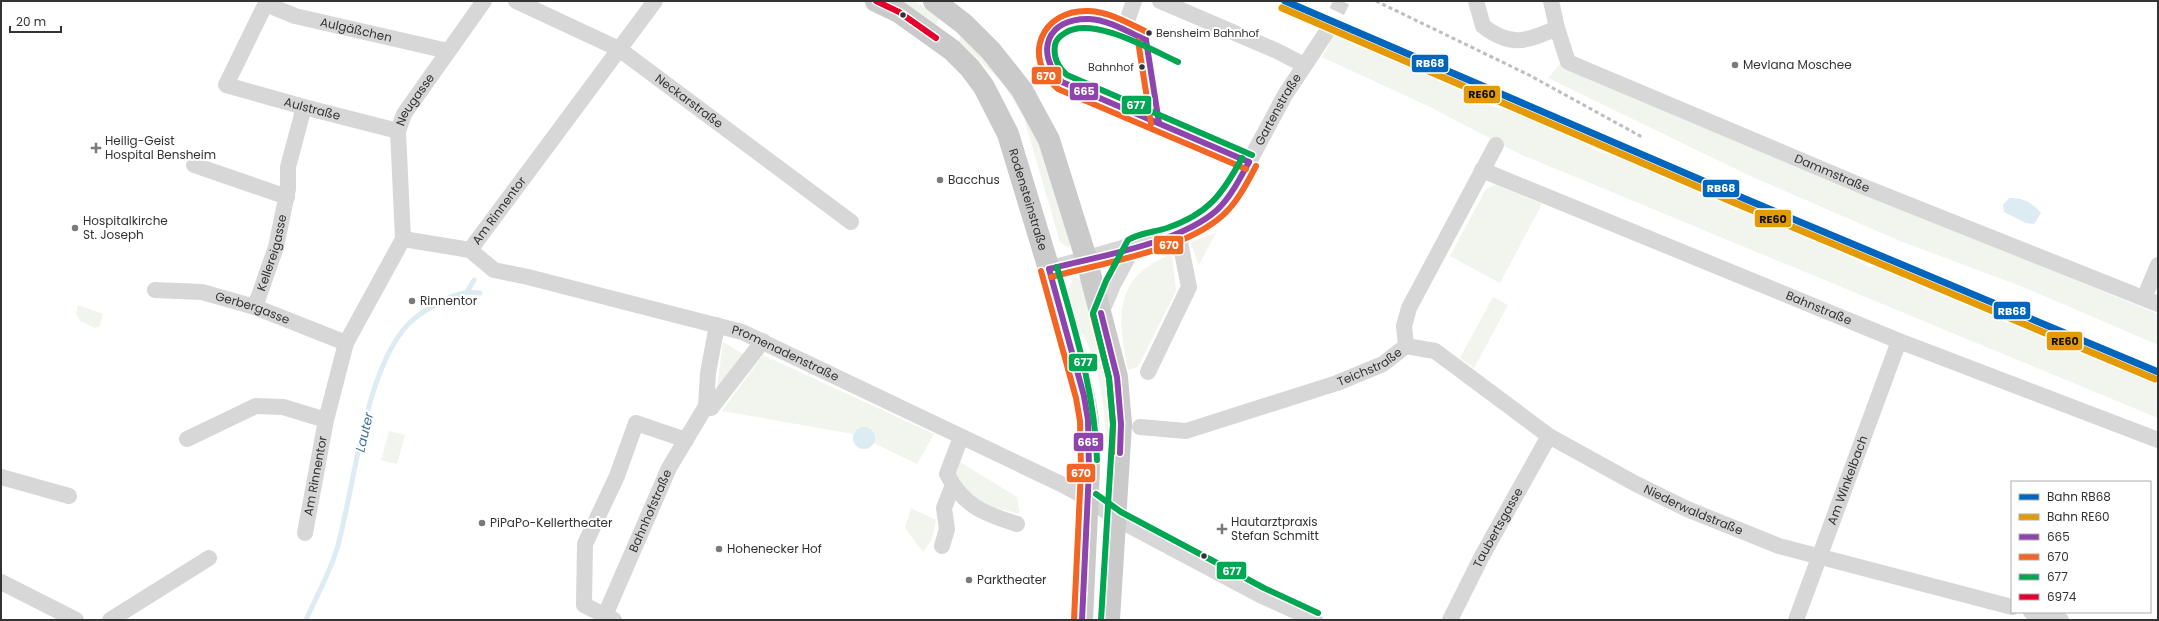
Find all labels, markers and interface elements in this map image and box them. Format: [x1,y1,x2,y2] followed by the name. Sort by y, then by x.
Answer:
[10,8,61,34] scale bar
[898,10,908,20] unlabelled marker
[16,13,46,30] text: 20 m
[319,13,394,46] street label: Aulgäßchen
[1156,25,1260,41] place label: Bensheim Bahnhof
[1144,28,1154,38] marker: Bensheim Bahnhof
[1411,54,1449,73] line badge: RB68
[1416,55,1444,71] text: RB68
[1743,56,1852,73] place label: Mevlana Moschee
[1088,59,1134,75] place label: Bahnhof
[1730,60,1740,70] marker: Mevlana Moschee
[1137,62,1147,72] marker: Bahnhof
[1031,66,1062,85] line badge: 670
[1036,68,1056,84] text: 670
[392,70,438,128] street label: Neugasse
[652,70,727,132] street label: Neckarstraße
[1250,70,1305,148] street label: Gartenstraße
[1069,82,1099,101] line badge: 665
[1073,83,1095,99] text: 665
[1463,85,1501,104] line badge: RE60
[1468,86,1496,102] text: RE60
[282,93,342,124] street label: Aulstraße
[1121,95,1152,115] line badge: 677
[1127,97,1146,113] text: 677
[105,132,216,163] place label: Heilig-Geist Hospital Bensheim
[90,142,102,154] marker: Heilig-Geist Hospital Bensheim
[1005,146,1052,252] street label: Rodensteinstraße
[1792,149,1872,196] street label: Dammstraße
[948,171,1000,188] place label: Bacchus
[468,172,530,248] street label: Am Rinnentor
[935,175,945,185] marker: Bacchus
[1702,179,1740,198] line badge: RB68
[1707,180,1735,196] text: RB68
[1754,209,1792,228] line badge: RE60
[1759,211,1787,227] text: RE60
[83,212,168,243] place label: Hospitalkirche St. Joseph
[252,213,291,293] street label: Kellereigasse
[70,223,80,233] marker: Hospitalkirche St. Joseph
[1153,235,1184,255] line badge: 670
[1159,237,1179,253] text: 670
[213,287,292,328] street label: Gerbergasse
[1783,287,1854,329] street label: Bahnstraße
[420,292,478,309] place label: Rinnentor
[407,296,417,306] marker: Rinnentor
[1993,301,2031,320] line badge: RB68
[1998,303,2026,319] text: RB68
[730,321,842,385] street label: Promenadenstraße
[2046,331,2083,351] line badge: RE60
[2051,333,2079,349] text: RE60
[1334,343,1405,390] street label: Teichstraße
[1068,353,1098,372] line badge: 677
[1074,354,1093,370] text: 677
[351,409,379,454] water label: Lauter
[1073,432,1104,452] line badge: 665
[1823,433,1871,527] street label: Am Winkelbach
[299,434,331,517] street label: Am Rinnentor
[1077,434,1099,450] text: 665
[1066,463,1096,483] line badge: 670
[1071,465,1091,481] text: 670
[624,466,675,555] street label: Bahnhofstraße
[1641,480,1746,539] street label: Niederwaldstraße
[2011,481,2151,613] legend
[1469,484,1527,570] street label: Taubertsgasse
[2047,488,2111,505] text: Bahn RB68
[2047,508,2110,525] text: Bahn RE60
[1231,513,1319,544] place label: Hautarztpraxis Stefan Schmitt
[490,514,613,531] place label: PiPaPo-Kellertheater
[477,518,487,528] marker: PiPaPo-Kellertheater
[1216,523,1228,535] marker: Hautarztpraxis Stefan Schmitt
[2047,528,2070,545] text: 665
[727,540,822,557] place label: Hohenecker Hof
[714,544,724,554] marker: Hohenecker Hof
[2047,548,2069,565] text: 670
[1199,551,1209,561] unlabelled marker
[1216,561,1247,580] line badge: 677
[1223,563,1242,579] text: 677
[2047,568,2068,585] text: 677
[977,571,1047,588] place label: Parktheater
[964,575,974,585] marker: Parktheater
[2047,588,2077,605] text: 6974

